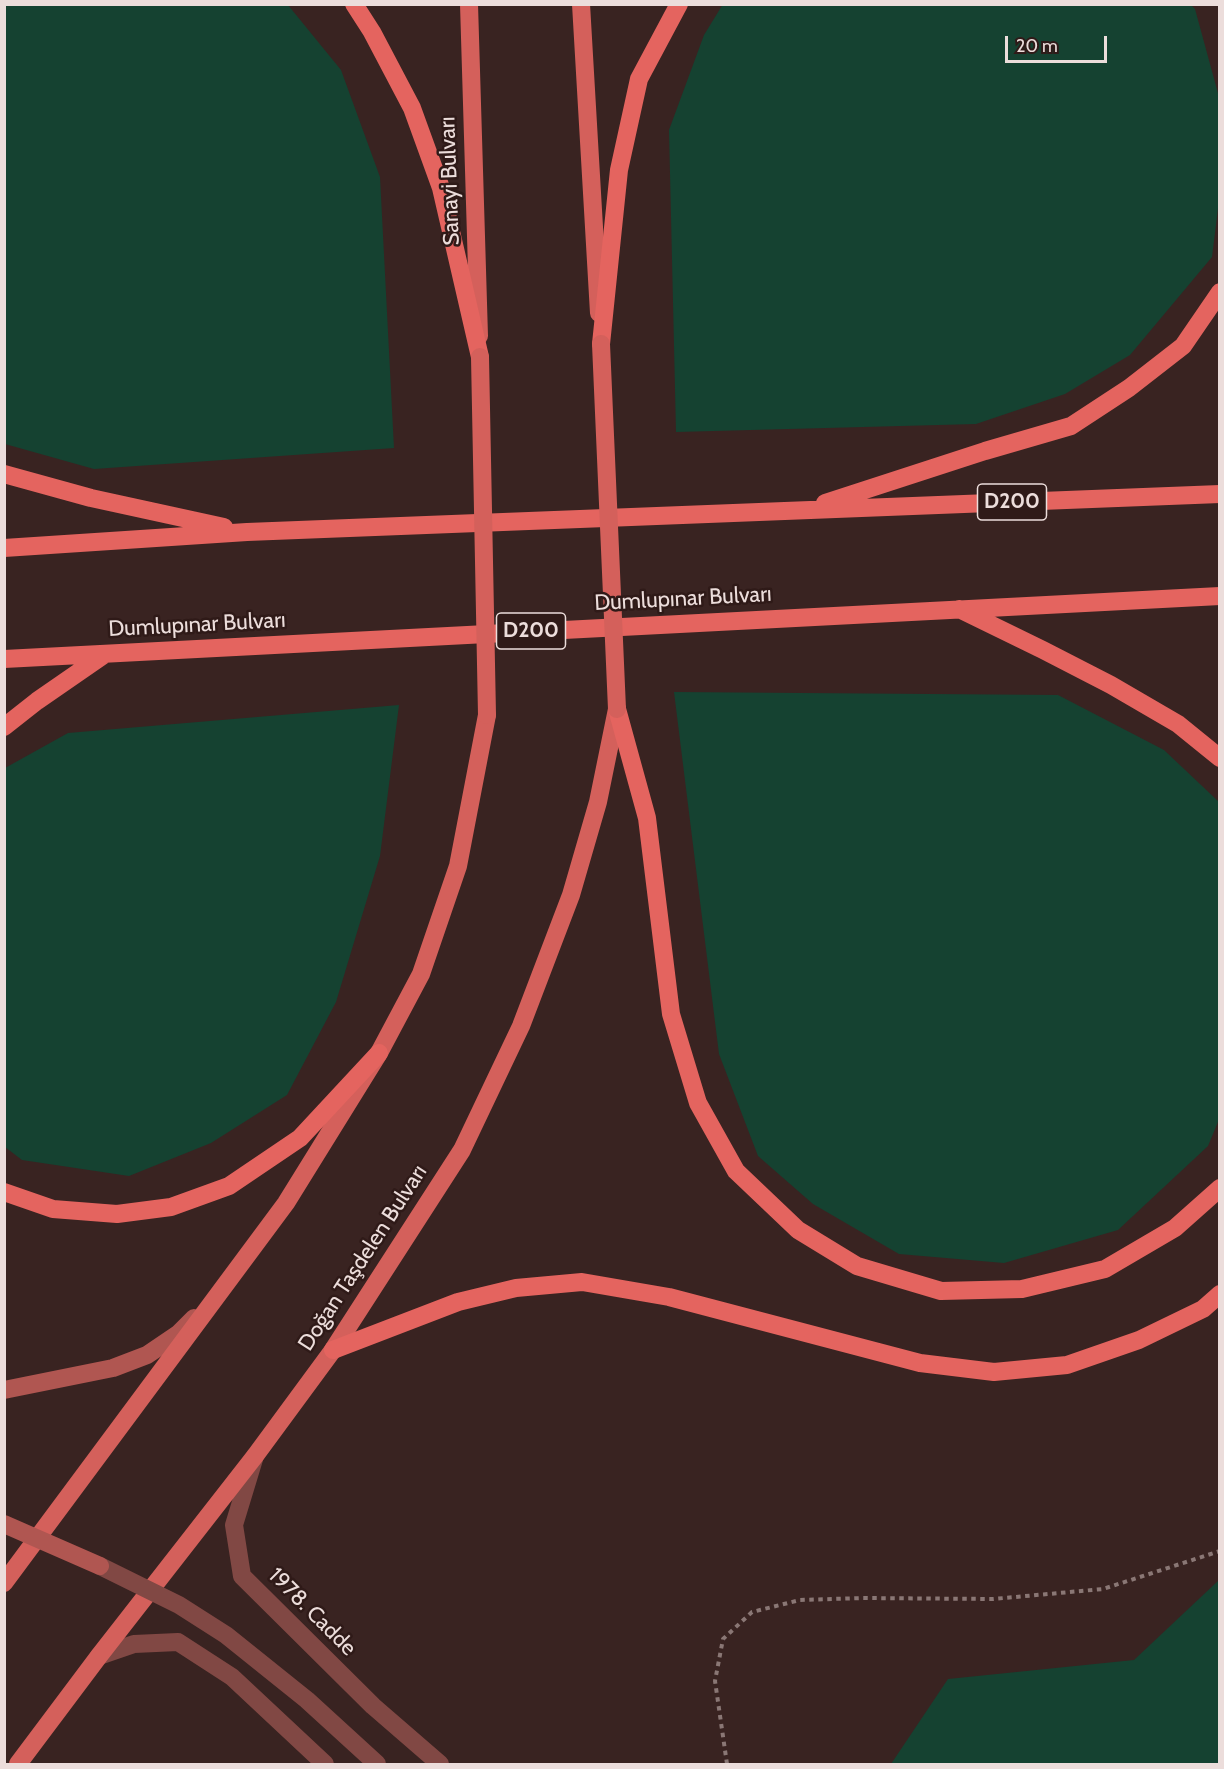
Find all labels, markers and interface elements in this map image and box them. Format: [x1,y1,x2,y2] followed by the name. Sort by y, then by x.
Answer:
[1008,24,1110,62] scale bar
[1016,35,1058,57] text: 20 m
[435,116,465,246] street label: Sanayi Bulvarı
[978,484,1046,520] road number: D200
[594,581,772,617] street label: Dumlupınar Bulvarı
[108,607,286,643] street label: Dumlupınar Bulvarı
[496,613,566,649] road number: D200
[293,1160,433,1356] street label: Doğan Taşdelen Bulvarı
[263,1563,361,1661] street label: 1978. Cadde

